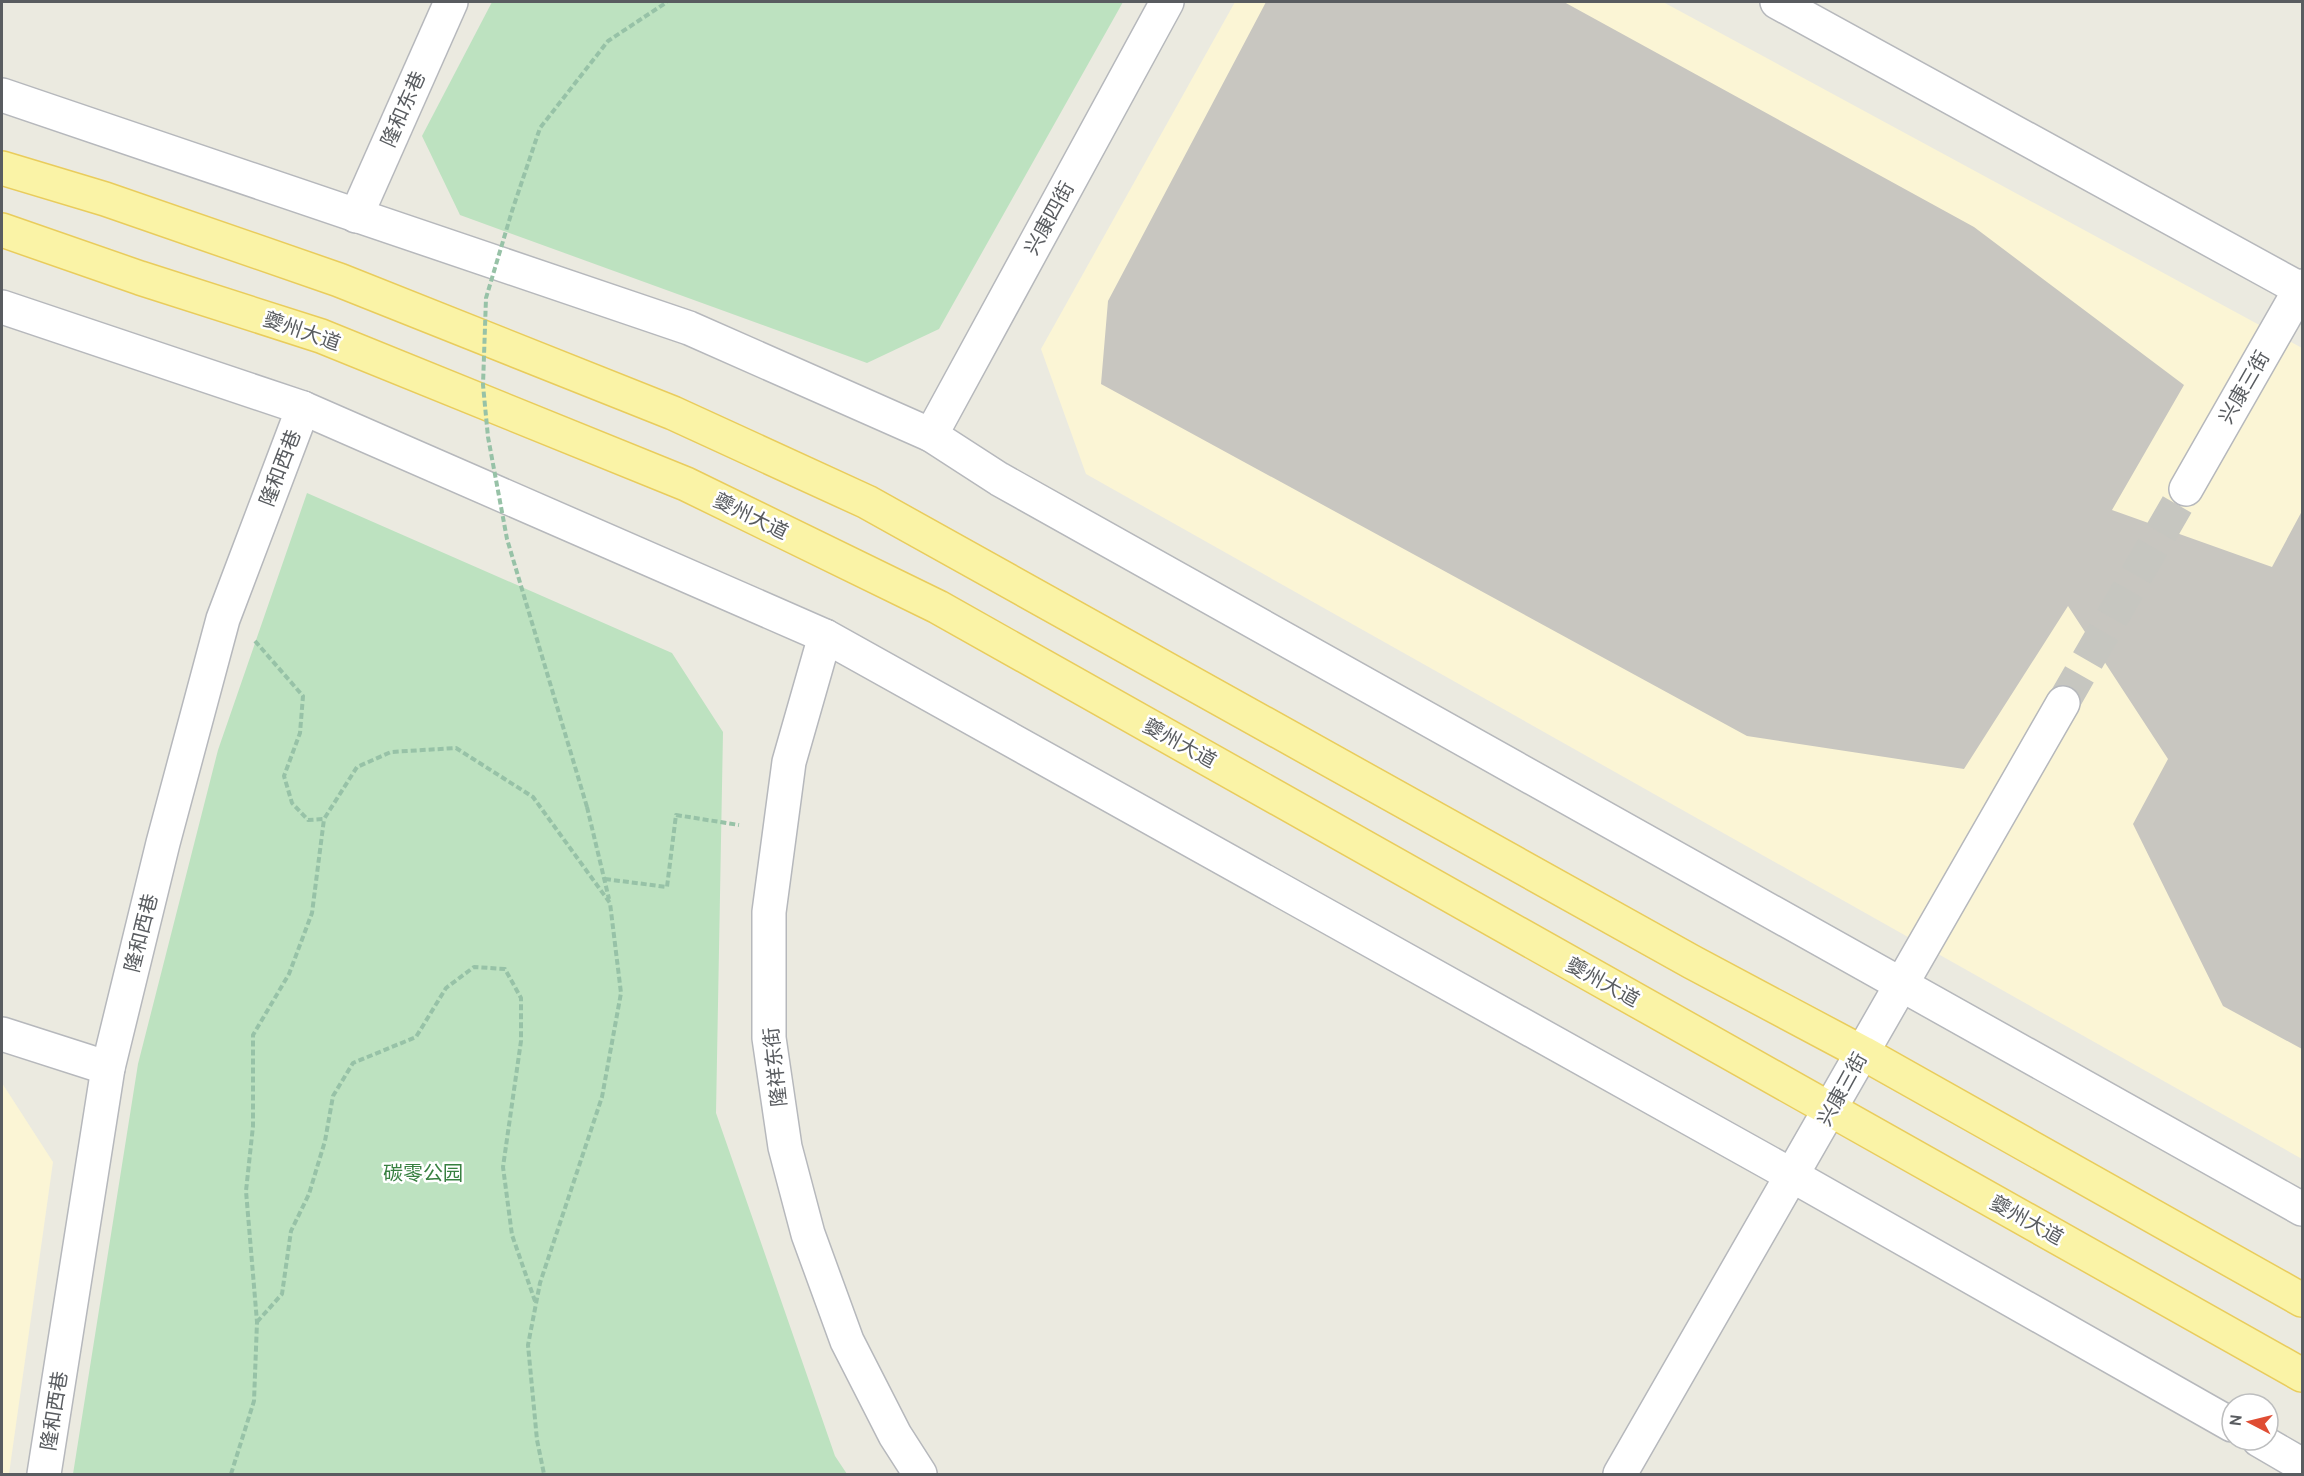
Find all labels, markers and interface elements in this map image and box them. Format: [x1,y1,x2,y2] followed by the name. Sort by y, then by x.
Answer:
[376,68,430,150] street label: 隆和东巷
[1019,177,1079,259] street label: 兴康四街
[260,307,344,355] street label: 夔州大道
[2214,346,2274,428] street label: 兴康三街
[254,426,306,510] street label: 隆和西巷
[710,488,792,544] street label: 夔州大道
[1139,713,1221,773] street label: 夔州大道
[120,891,162,975] street label: 隆和西巷
[1562,952,1644,1012] street label: 夔州大道
[759,1026,791,1108] street label: 隆祥东街
[1812,1048,1872,1130] street label: 兴康三街
[383,1161,463,1185] park label: 碳零公园
[1986,1190,2068,1250] street label: 夔州大道
[36,1370,72,1452] street label: 隆和西巷
[2220,1392,2280,1452] north arrow
[2225,1413,2246,1427] text: N

